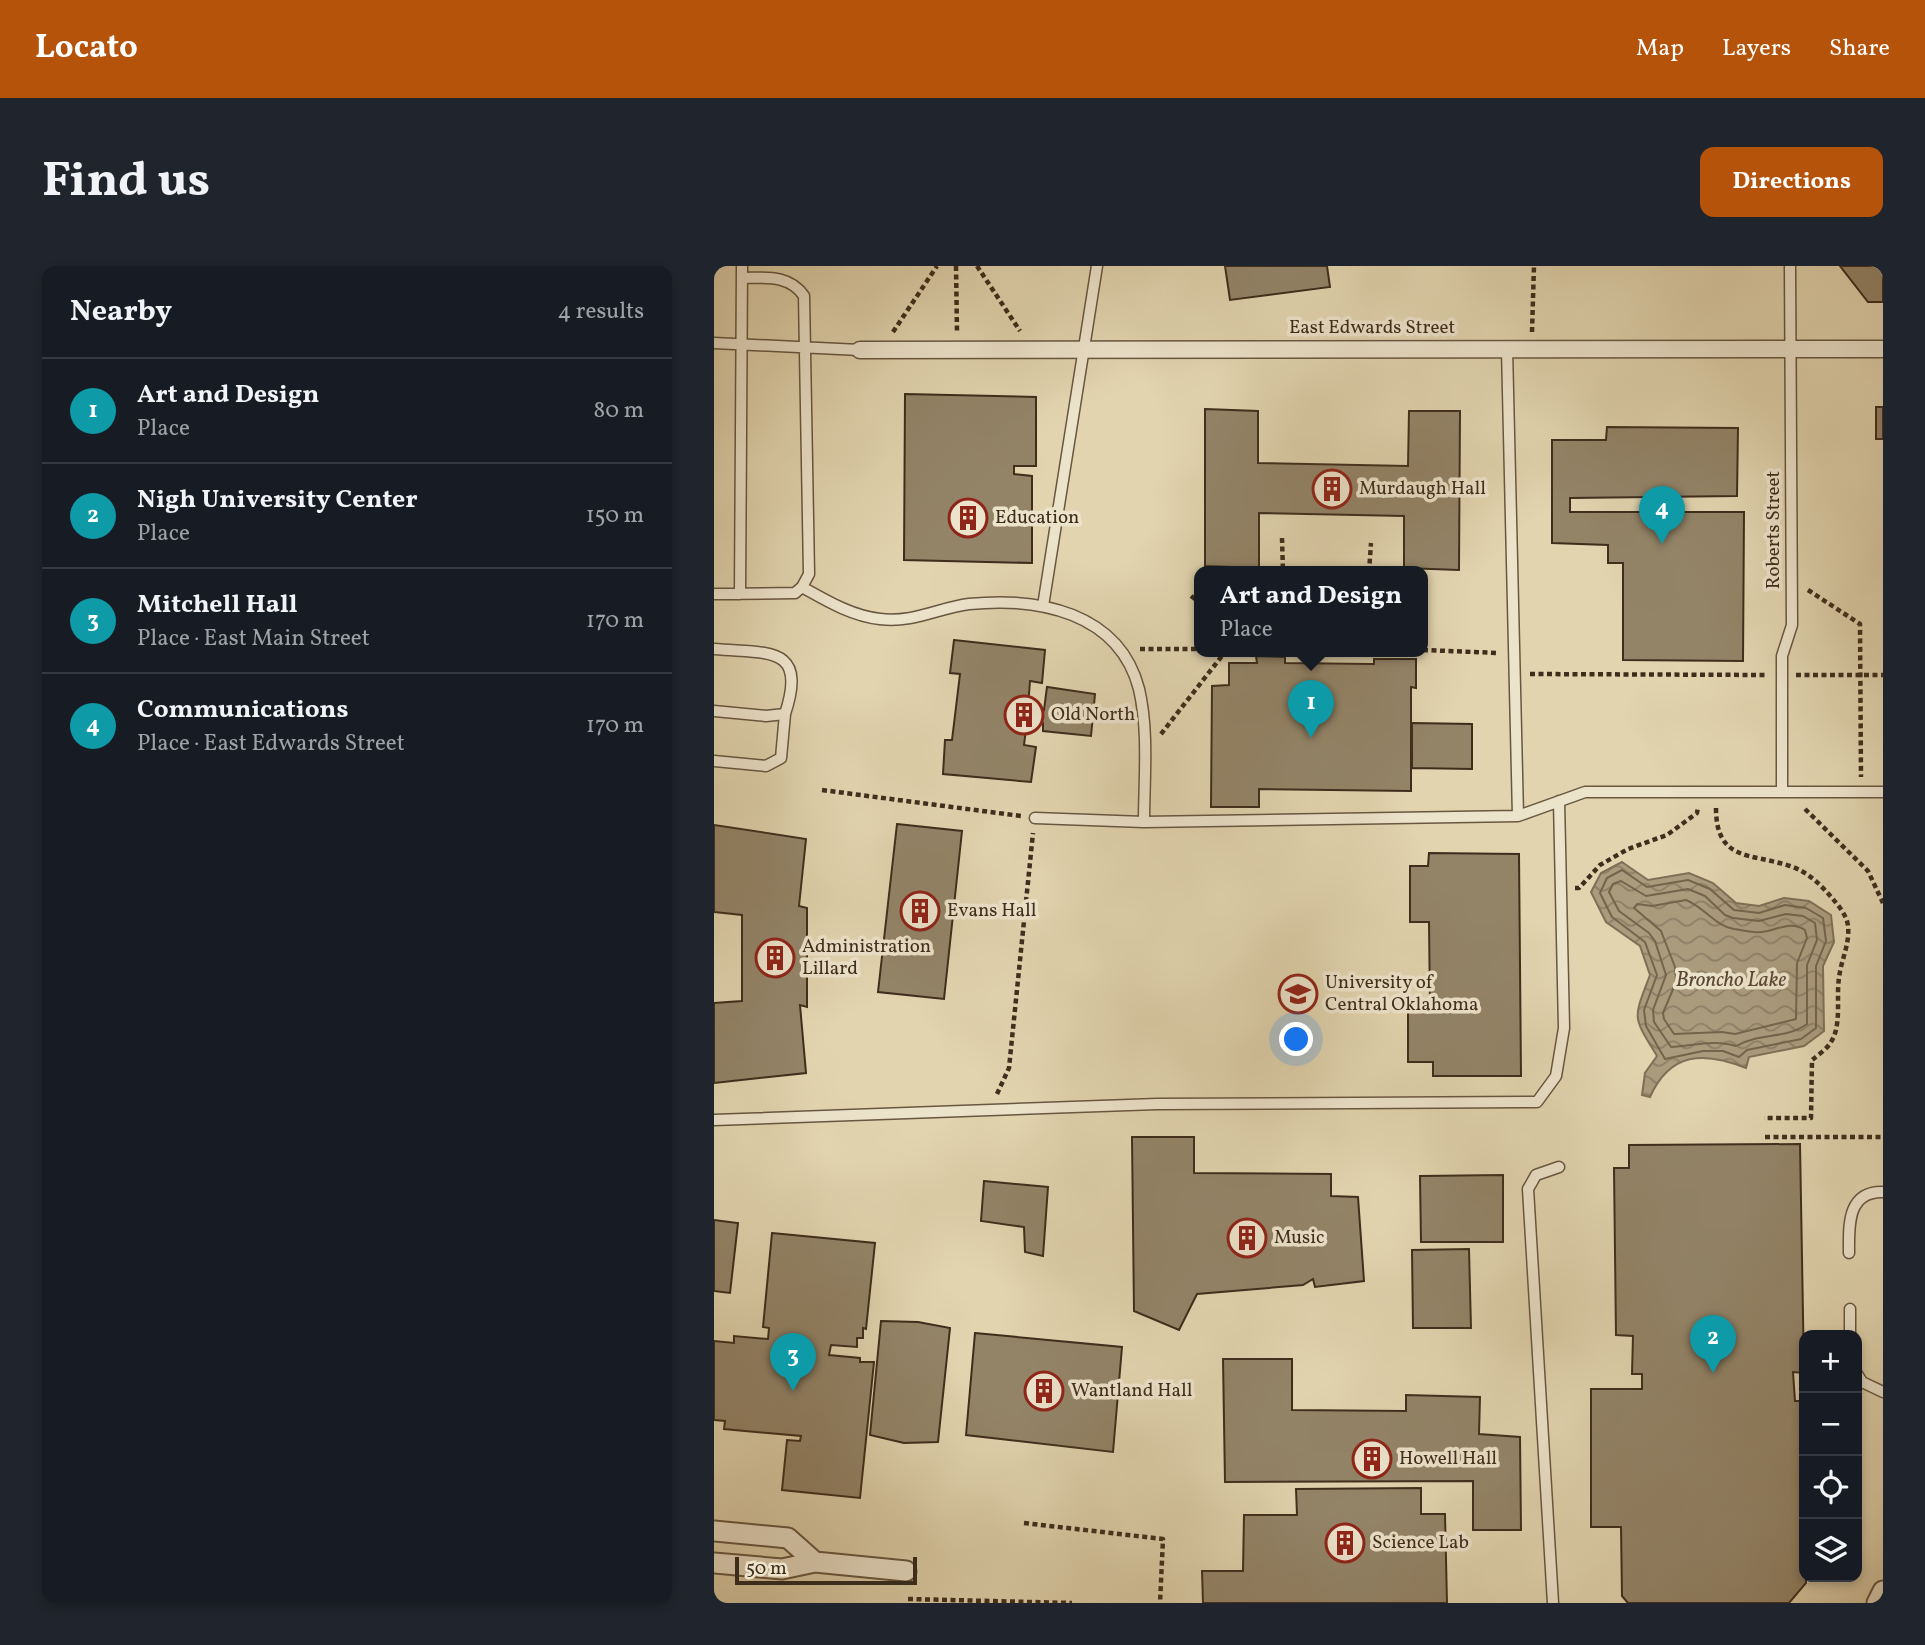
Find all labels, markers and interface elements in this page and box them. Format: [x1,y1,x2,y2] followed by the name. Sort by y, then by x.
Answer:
[35,26,138,72] text: Locato
[1636,32,1684,66] text: Map
[1722,32,1791,66] text: Layers
[1829,32,1890,66] text: Share
[1700,147,1883,217] button: Directions
[42,148,210,217] text: Find us
[70,291,172,333] text: Nearby
[558,296,644,328] text: 4 results
[1289,315,1455,341] street label: East Edwards Street
[137,377,319,413] text: Art and Design
[88,395,98,427] text: 1
[594,395,644,427] text: 80 m
[137,413,190,445] text: Place
[1311,468,1353,510] building icon: Murdaugh Hall
[1761,471,1787,589] street label: Roberts Street
[1359,476,1486,502] place label: Murdaugh Hall
[137,482,418,518] text: Nigh University Center
[1639,486,1685,544] pin: 4
[947,497,989,539] building icon: Education
[87,500,99,532] text: 2
[586,500,644,532] text: 150 m
[995,505,1079,531] place label: Education
[137,518,190,550] text: Place
[1194,566,1428,657] popup
[1220,578,1402,614] text: Art and Design
[137,587,298,623] text: Mitchell Hall
[87,605,99,637] text: 3
[586,605,644,637] text: 170 m
[1220,614,1273,646] text: Place
[137,623,370,655] text: Place · East Main Street
[1288,680,1334,738] pin: 1
[137,692,349,728] text: Communications
[1003,694,1045,736] building icon: Old North
[1051,702,1135,728] place label: Old North
[86,710,100,742] text: 4
[586,710,644,742] text: 170 m
[137,728,405,760] text: Place · East Edwards Street
[899,890,941,932] building icon: Evans Hall
[947,898,1037,924] place label: Evans Hall
[802,934,931,982] place label: Administration Lillard
[754,937,796,979] building icon: Administration Lillard
[1676,966,1786,995] water label: Broncho Lake
[1325,970,1478,1018] place label: University of Central Oklahoma
[1277,973,1319,1015] school or university icon: University of Central Oklahoma
[1279,1022,1313,1056] your location
[1226,1217,1268,1259] building icon: Music
[1274,1225,1324,1251] place label: Music
[1690,1315,1736,1373] pin: 2
[1799,1330,1862,1582] map controls
[1799,1330,1862,1393] button: +
[770,1333,816,1391] pin: 3
[1023,1370,1065,1412] building icon: Wantland Hall
[1071,1378,1193,1404] place label: Wantland Hall
[1799,1393,1862,1456] button: −
[1351,1438,1393,1480] building icon: Howell Hall
[1399,1446,1497,1472] place label: Howell Hall
[1799,1456,1862,1519] button: locate
[1799,1519,1862,1582] button: layers
[1324,1522,1366,1564] building icon: Science Lab
[1372,1530,1469,1556] place label: Science Lab
[735,1554,917,1586] scale bar
[746,1556,787,1582] text: 50 m

